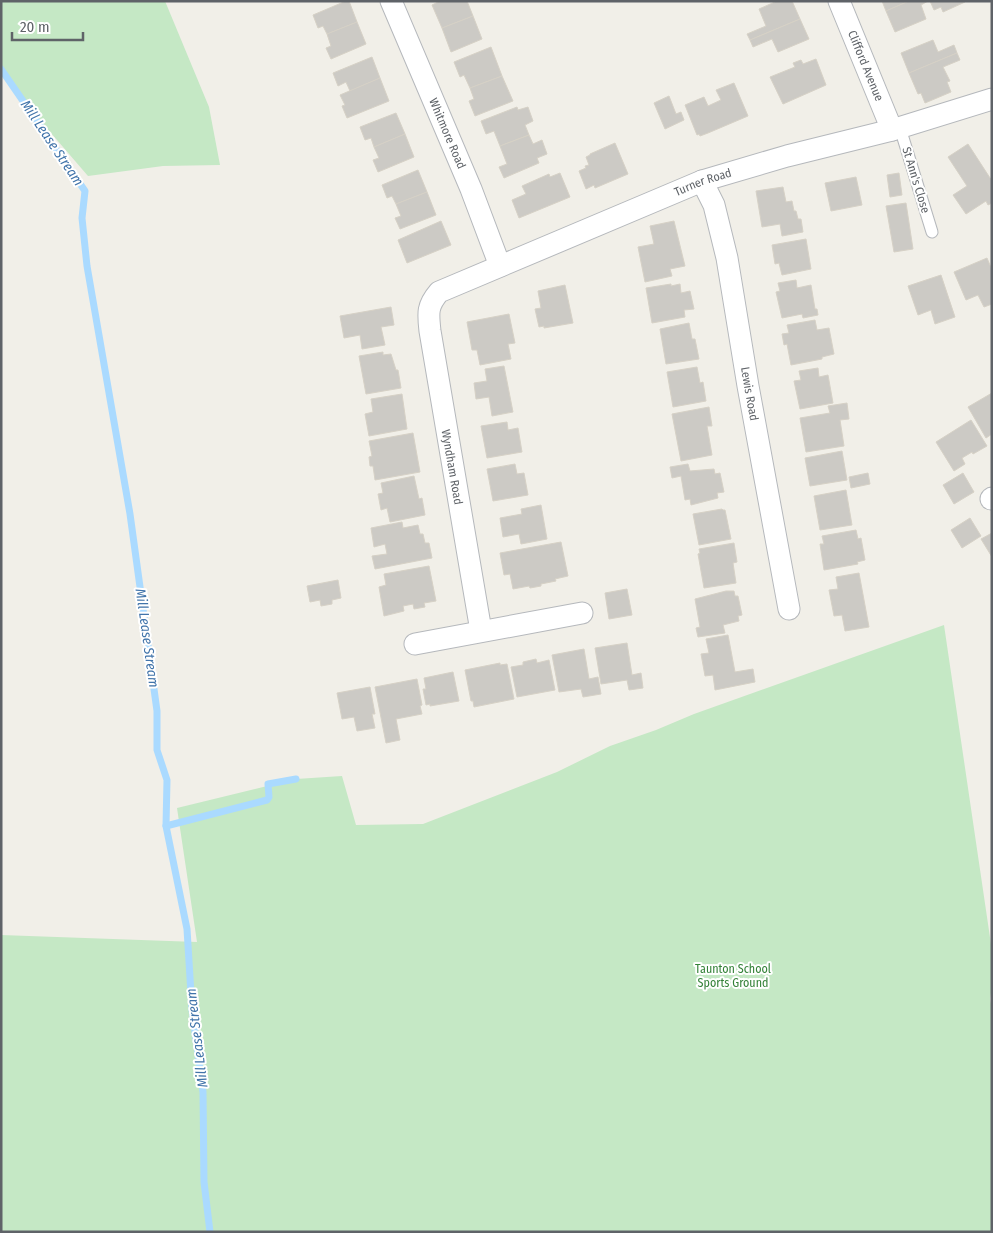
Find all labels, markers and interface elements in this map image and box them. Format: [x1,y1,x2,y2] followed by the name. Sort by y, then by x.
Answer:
[12,10,84,42] scale bar
[20,18,50,36] text: 20 m
[845,28,886,103] street label: Clifford Avenue
[426,96,469,171] street label: Whitmore Road
[17,97,87,189] water label: Mill Lease Stream
[899,145,933,215] street label: St Ann's Close
[672,166,733,199] street label: Turner Road
[738,366,761,422] street label: Lewis Road
[438,428,466,506] street label: Wyndham Road
[132,587,162,689] water label: Mill Lease Stream
[695,962,771,990] park label: Taunton School Sports Ground
[182,987,212,1089] water label: Mill Lease Stream

